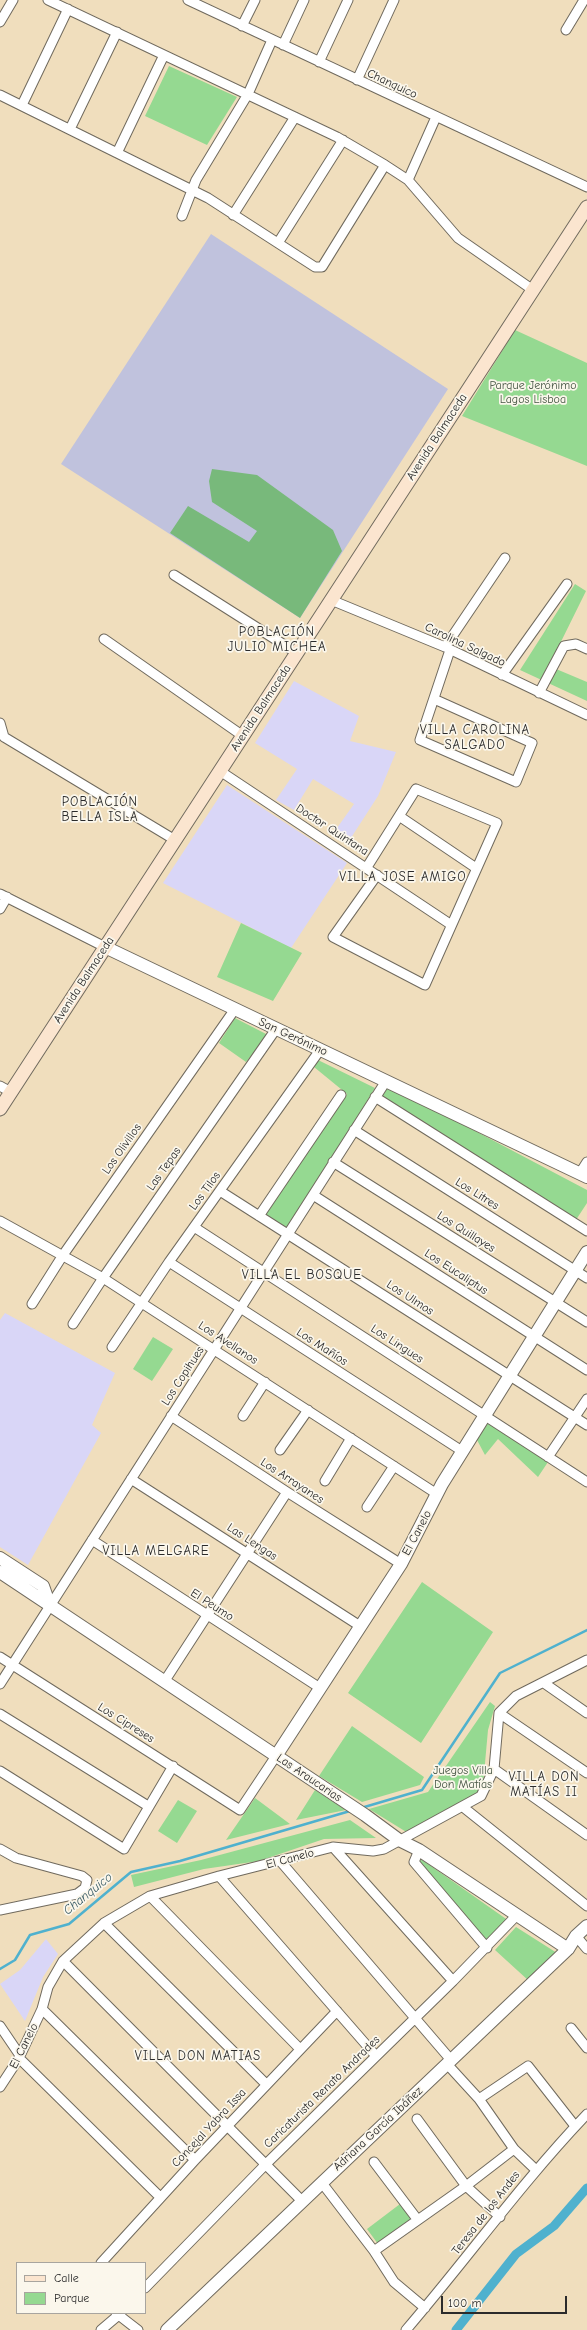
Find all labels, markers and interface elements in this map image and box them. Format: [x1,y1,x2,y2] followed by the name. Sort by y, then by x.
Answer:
[365,66,419,102] street label: Chanquico
[489,379,577,407] park label: Parque Jerónimo Lagos Lisboa
[404,391,470,483] street label: Avenida Balmaceda
[422,620,508,670] street label: Carolina Salgado
[227,624,327,655] district label: POBLACIÓN JULIO MICHEA
[228,662,294,754] street label: Avenida Balmaceda
[420,722,530,753] district label: VILLA CAROLINA SALGADO
[61,794,139,825] district label: POBLACIÓN BELLA ISLA
[293,801,371,859] street label: Doctor Quintana
[339,869,467,885] district label: VILLA JOSE AMIGO
[51,934,117,1026] street label: Avenida Balmaceda
[256,1015,330,1059] street label: San Gerónimo
[99,1121,145,1177] street label: Los Olivillos
[144,1144,184,1194] street label: Las Tepas
[186,1169,224,1213] street label: Los Tilos
[453,1175,501,1213] street label: Los Litres
[434,1208,498,1256] street label: Los Quillayes
[422,1246,490,1298] street label: Los Eucaliptus
[242,1267,362,1283] district label: VILLA EL BOSQUE
[384,1277,436,1319] street label: Los Ulmos
[195,1318,261,1368] street label: Los Avellanos
[368,1322,426,1366] street label: Los Lingues
[294,1325,350,1369] street label: Los Mañíos
[159,1344,207,1408] street label: Los Copihues
[258,1455,326,1507] street label: Los Arrayanes
[399,1508,435,1558] street label: El Canelo
[224,1520,280,1564] street label: Las Lengas
[102,1543,210,1559] district label: VILLA MELGARE
[188,1586,236,1624] street label: El Peumo
[95,1700,157,1746] street label: Los Cipreses
[274,1751,344,1805] street label: Las Araucarias
[433,1764,493,1792] park label: Juegos Villa Don Matías
[508,1769,580,1800] district label: VILLA DON MATÍAS II
[264,1846,316,1872] street label: El Canelo
[60,1869,116,1919] water label: Chanquico
[6,2021,42,2071] street label: El Canelo
[261,2033,383,2151] street label: Caricaturista Renato Andrades
[135,2048,261,2064] district label: VILLA DON MATIAS
[330,2084,426,2174] street label: Adriana García Ibáñez
[169,2086,249,2170] street label: Concejal Yabra Issa
[449,2168,523,2258] street label: Teresa de los Andes
[16,2262,146,2314] legend
[54,2271,79,2285] text: Calle
[443,2288,569,2314] scale bar
[54,2291,89,2305] text: Parque
[448,2296,481,2310] text: 100 m

